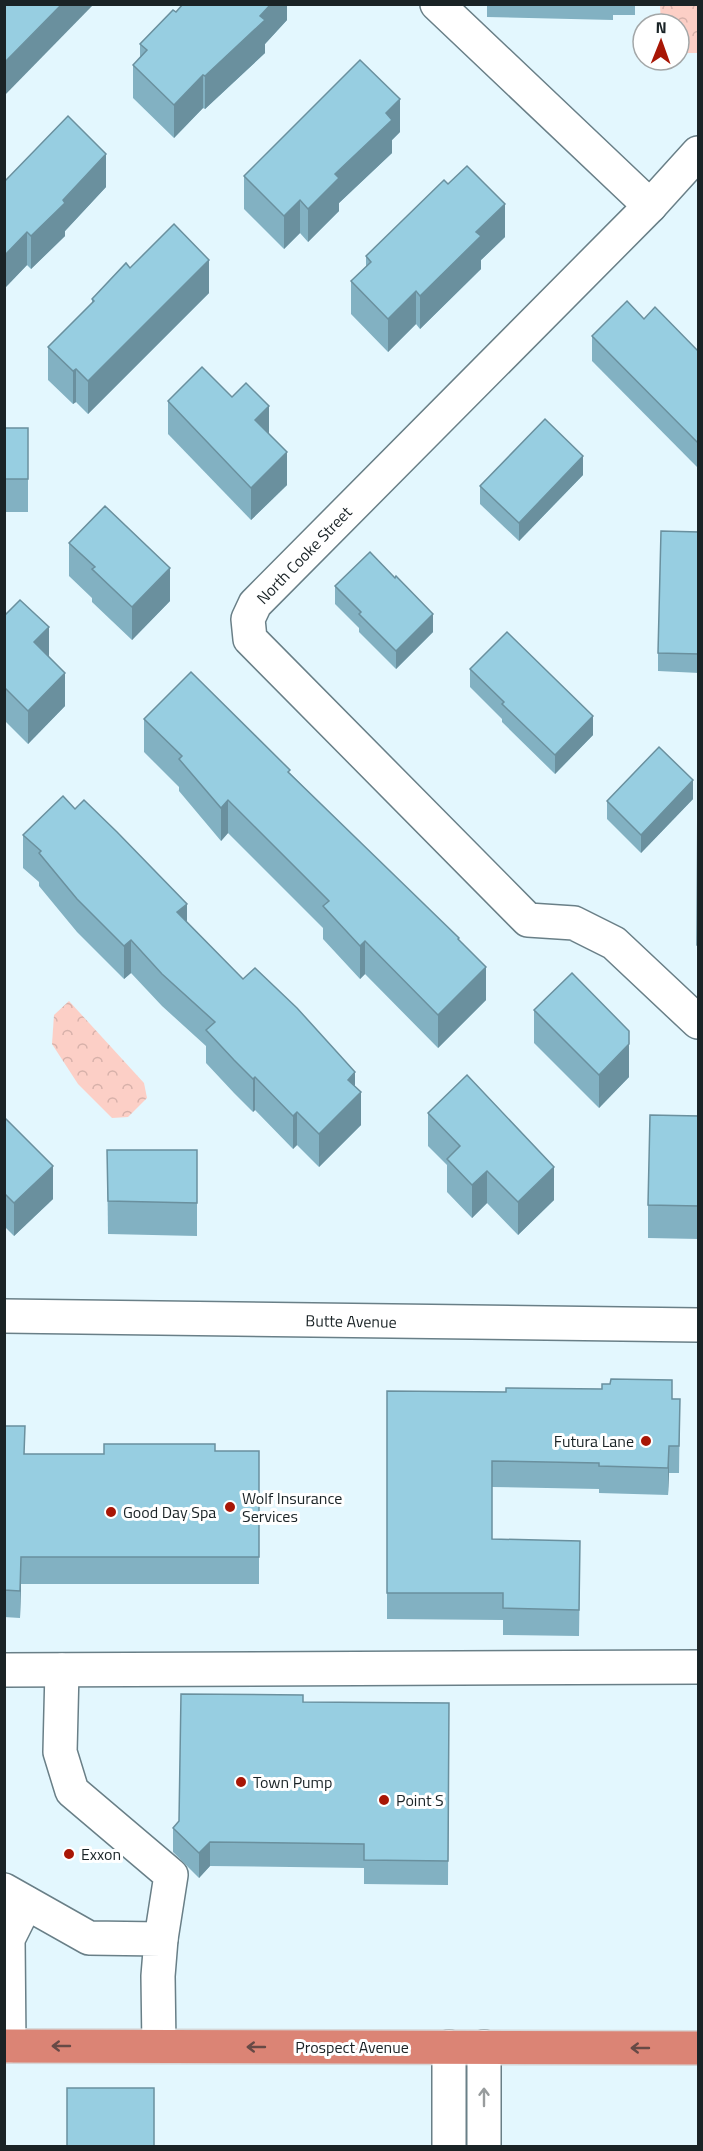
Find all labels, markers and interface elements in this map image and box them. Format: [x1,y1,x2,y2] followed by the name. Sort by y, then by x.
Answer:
[631,12,691,72] north arrow
[656,15,667,39] text: N
[251,500,357,609] street label: North Cooke Street
[305,1308,397,1334] street label: Butte Avenue
[554,1429,634,1453] place label: Futura Lane
[639,1434,653,1448] marker: Futura Lane
[242,1486,342,1528] place label: Wolf Insurance Services
[123,1500,216,1524] place label: Good Day Spa
[223,1500,237,1514] marker: Wolf Insurance Services
[104,1505,118,1519] marker: Good Day Spa
[253,1770,332,1794] place label: Town Pump
[234,1775,248,1789] marker: Town Pump
[396,1788,444,1812] place label: Point S
[377,1793,391,1807] marker: Point S
[81,1842,121,1866] place label: Exxon
[62,1847,76,1861] marker: Exxon
[295,2035,409,2059] street label: Prospect Avenue
[52,2040,72,2052] one-way arrow
[247,2041,267,2053] one-way arrow
[631,2042,651,2054] one-way arrow
[478,2087,490,2107] one-way arrow

